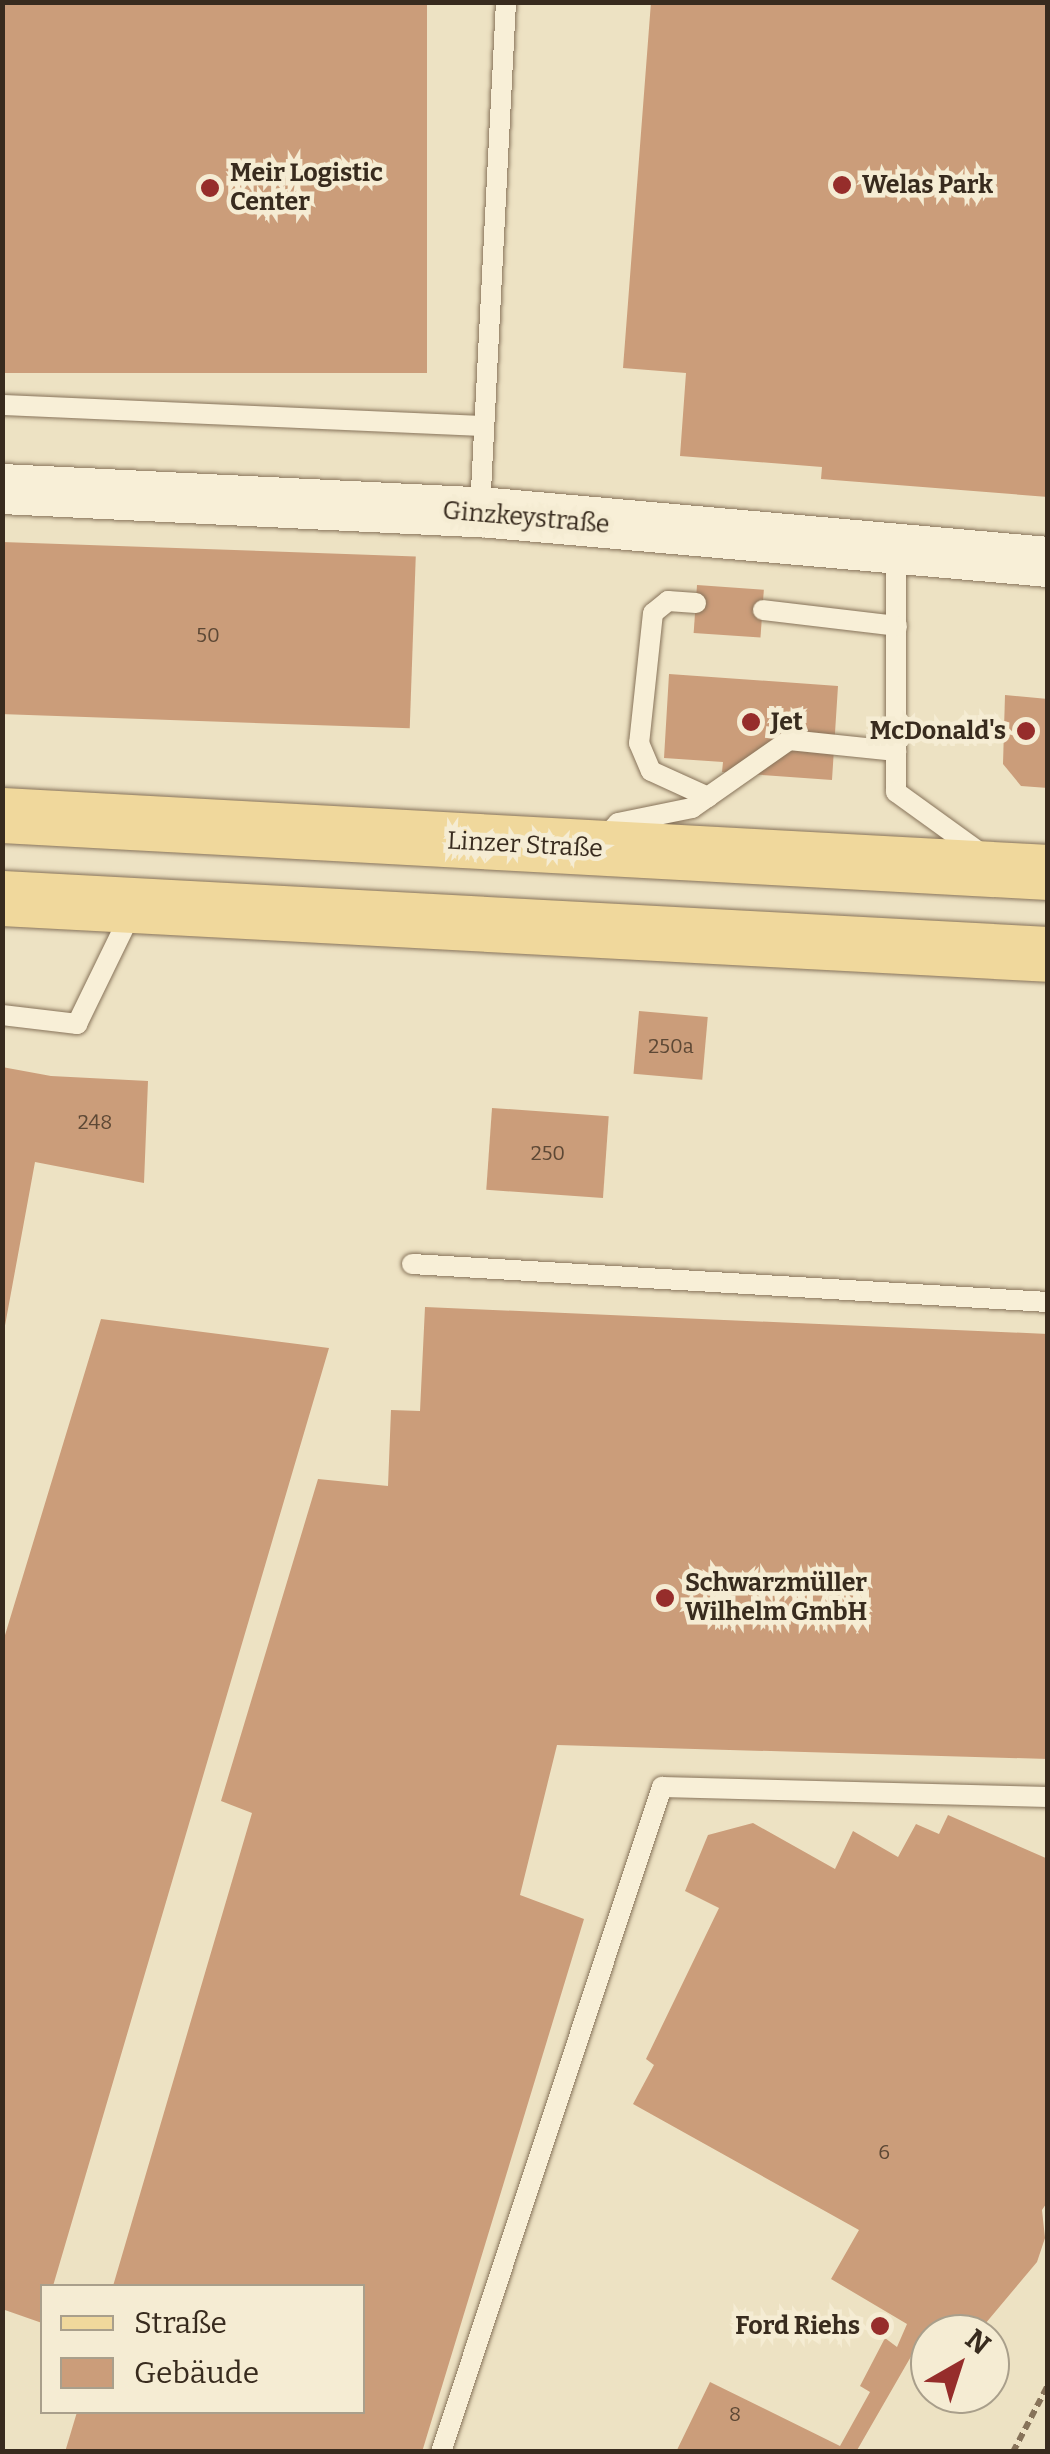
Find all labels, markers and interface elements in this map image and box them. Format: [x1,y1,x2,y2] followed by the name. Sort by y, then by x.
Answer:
[230,159,383,218] place label: Meir Logistic Center
[862,170,993,200] place label: Welas Park
[831,174,853,196] marker: Welas Park
[199,177,221,199] marker: Meir Logistic Center
[441,496,611,540] street label: Ginzkeystraße
[196,623,220,647] house number: 50
[771,707,803,737] place label: Jet
[740,711,762,733] marker: Jet
[870,716,1006,746] place label: McDonald's
[1015,720,1037,742] marker: McDonald's
[446,826,604,864] street label: Linzer Straße
[648,1034,694,1058] house number: 250a
[78,1110,112,1134] house number: 248
[531,1141,565,1165] house number: 250
[685,1569,867,1628] place label: Schwarzmüller Wilhelm GmbH
[654,1587,676,1609] marker: Schwarzmüller Wilhelm GmbH
[878,2140,890,2164] house number: 6
[40,2284,365,2414] legend
[134,2305,227,2341] text: Straße
[735,2311,860,2341] place label: Ford Riehs
[910,2314,1010,2414] north arrow
[869,2315,891,2337] marker: Ford Riehs
[959,2322,997,2361] text: N
[134,2355,259,2391] text: Gebäude
[729,2402,741,2426] house number: 8

